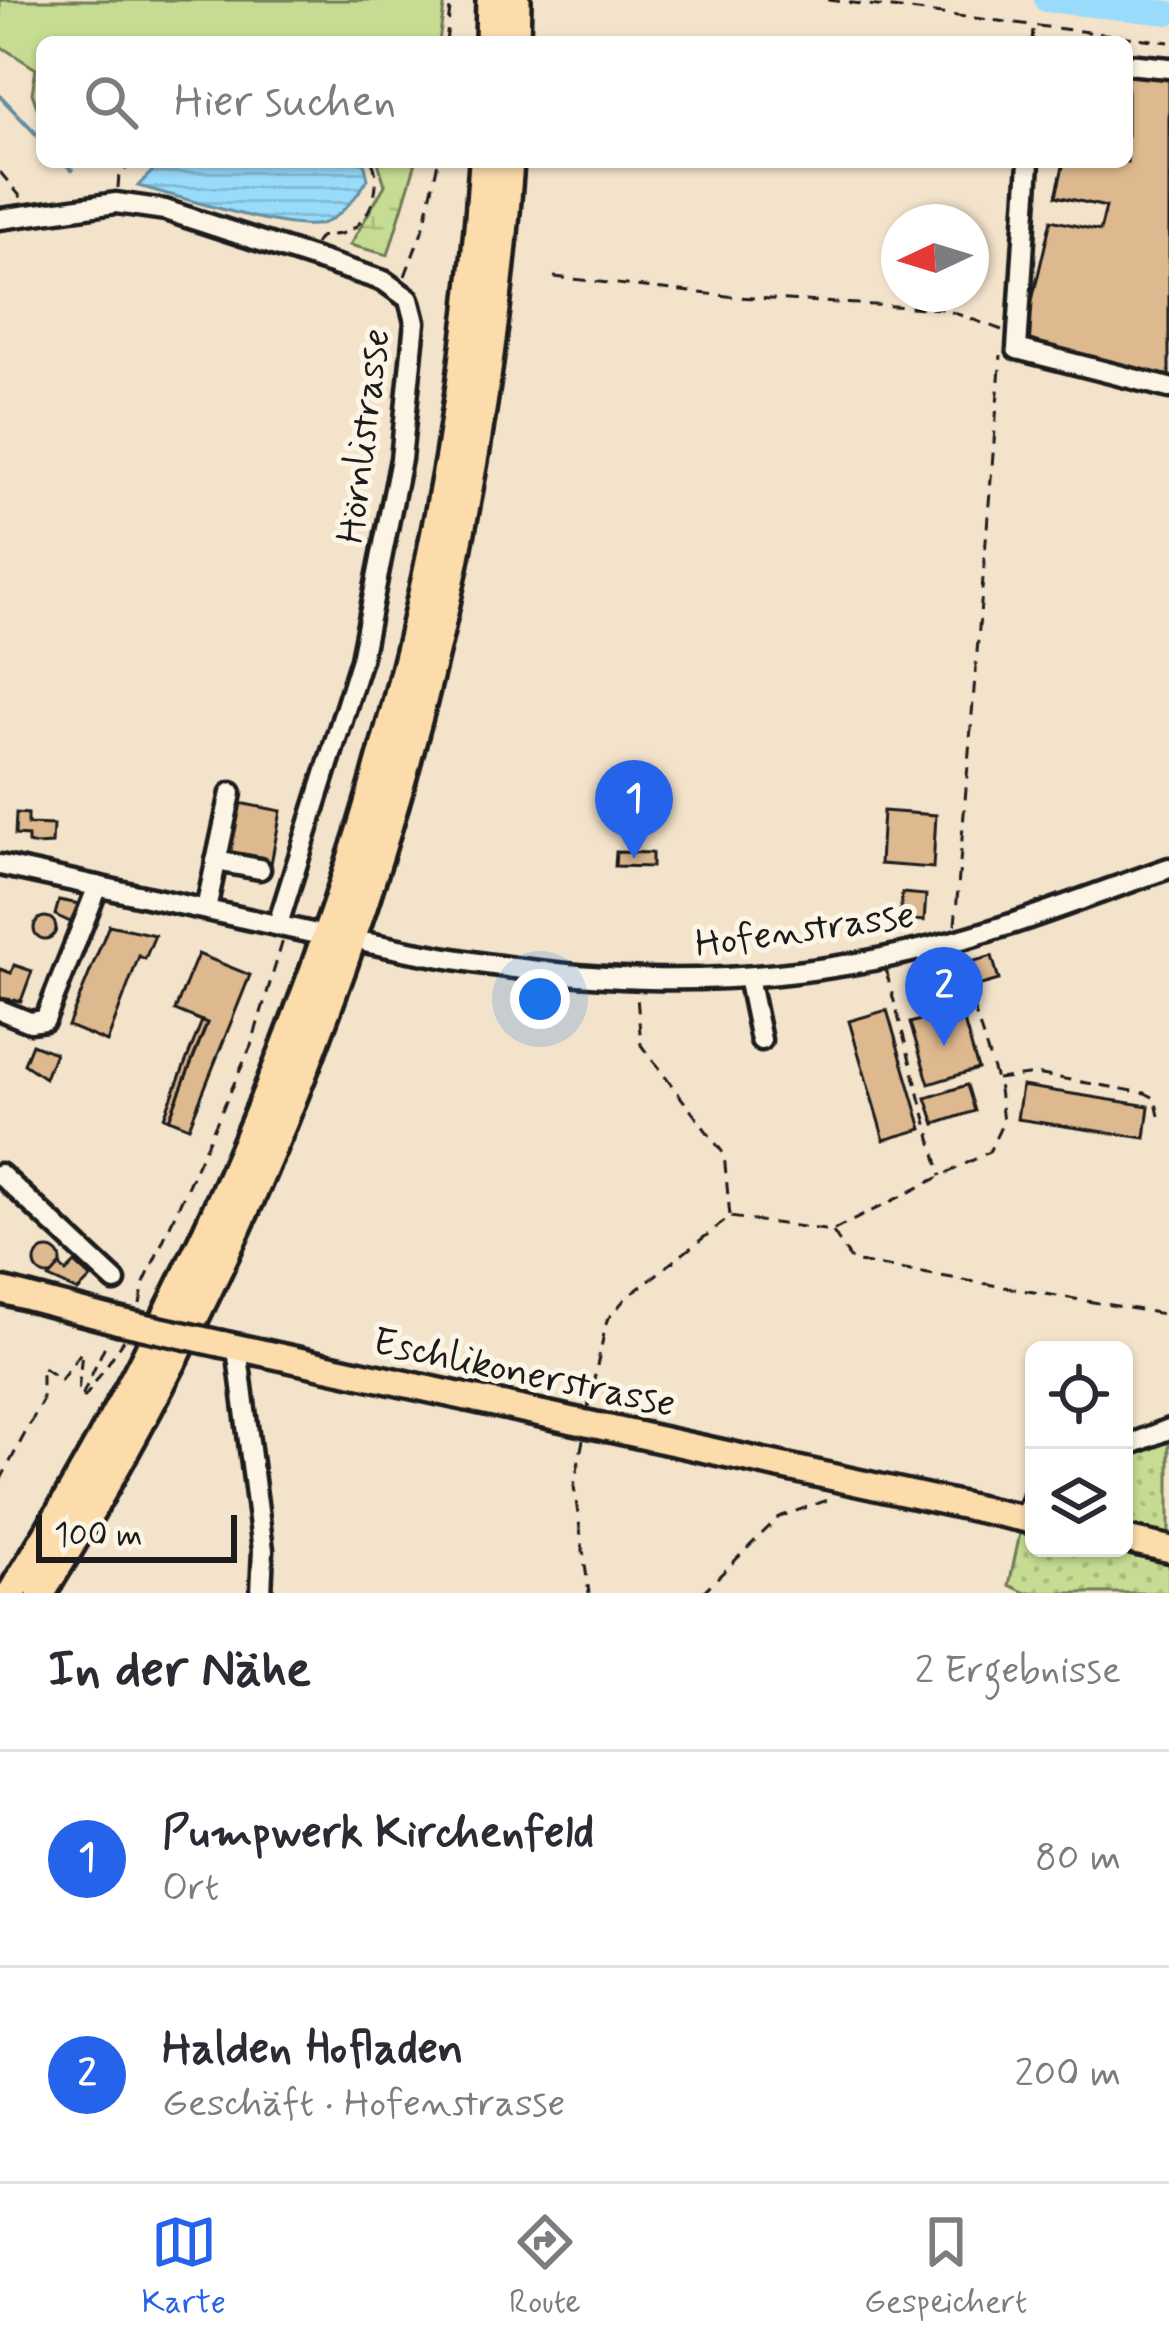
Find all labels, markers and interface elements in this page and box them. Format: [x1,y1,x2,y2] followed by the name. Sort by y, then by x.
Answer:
[36,36,1133,168] search box
[78,69,144,135] icon: search
[174,73,396,132] text: Hier suchen
[881,204,989,312] north arrow
[327,326,403,546] street label: Hörnlistrasse
[595,760,673,859] pin: 1
[692,890,918,972] street label: Hofenstrasse
[905,947,983,1046] pin: 2
[510,969,570,1029] your location
[368,1317,680,1431] street label: Eschlikonerstrasse
[1025,1341,1133,1557] map controls
[1025,1341,1133,1449] button: locate
[1025,1449,1133,1557] button: layers
[36,1509,237,1562] scale bar
[54,1514,143,1558] text: 100 m
[48,1638,311,1704] text: In der Nähe
[915,1646,1121,1697] text: 2 Ergebnisse
[162,1804,594,1863] text: Pumpwerk Kirchenfeld
[78,1833,96,1884] text: 1
[1035,1833,1121,1884] text: 80 m
[162,1863,219,1914] text: Ort
[162,2020,463,2079] text: Halden Hofladen
[77,2049,97,2100] text: 2
[1015,2049,1121,2100] text: 200 m
[162,2079,565,2130] text: Geschäft · Hofenstrasse
[142,2209,226,2325] tab: Karte
[509,2209,581,2325] tab: Route
[864,2209,1027,2325] tab: Gespeichert

